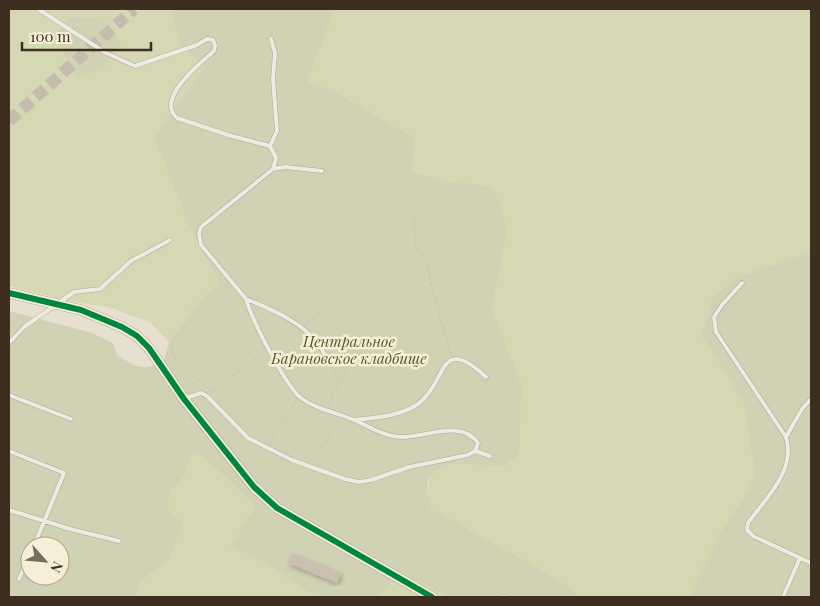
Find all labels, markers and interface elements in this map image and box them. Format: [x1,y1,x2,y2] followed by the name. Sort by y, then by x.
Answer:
[22,20,151,52] scale bar
[30,26,71,46] text: 100 m
[270,331,427,368] park label: Центральное Барановское кладбище
[20,536,70,586] north arrow
[46,558,68,576] text: N

